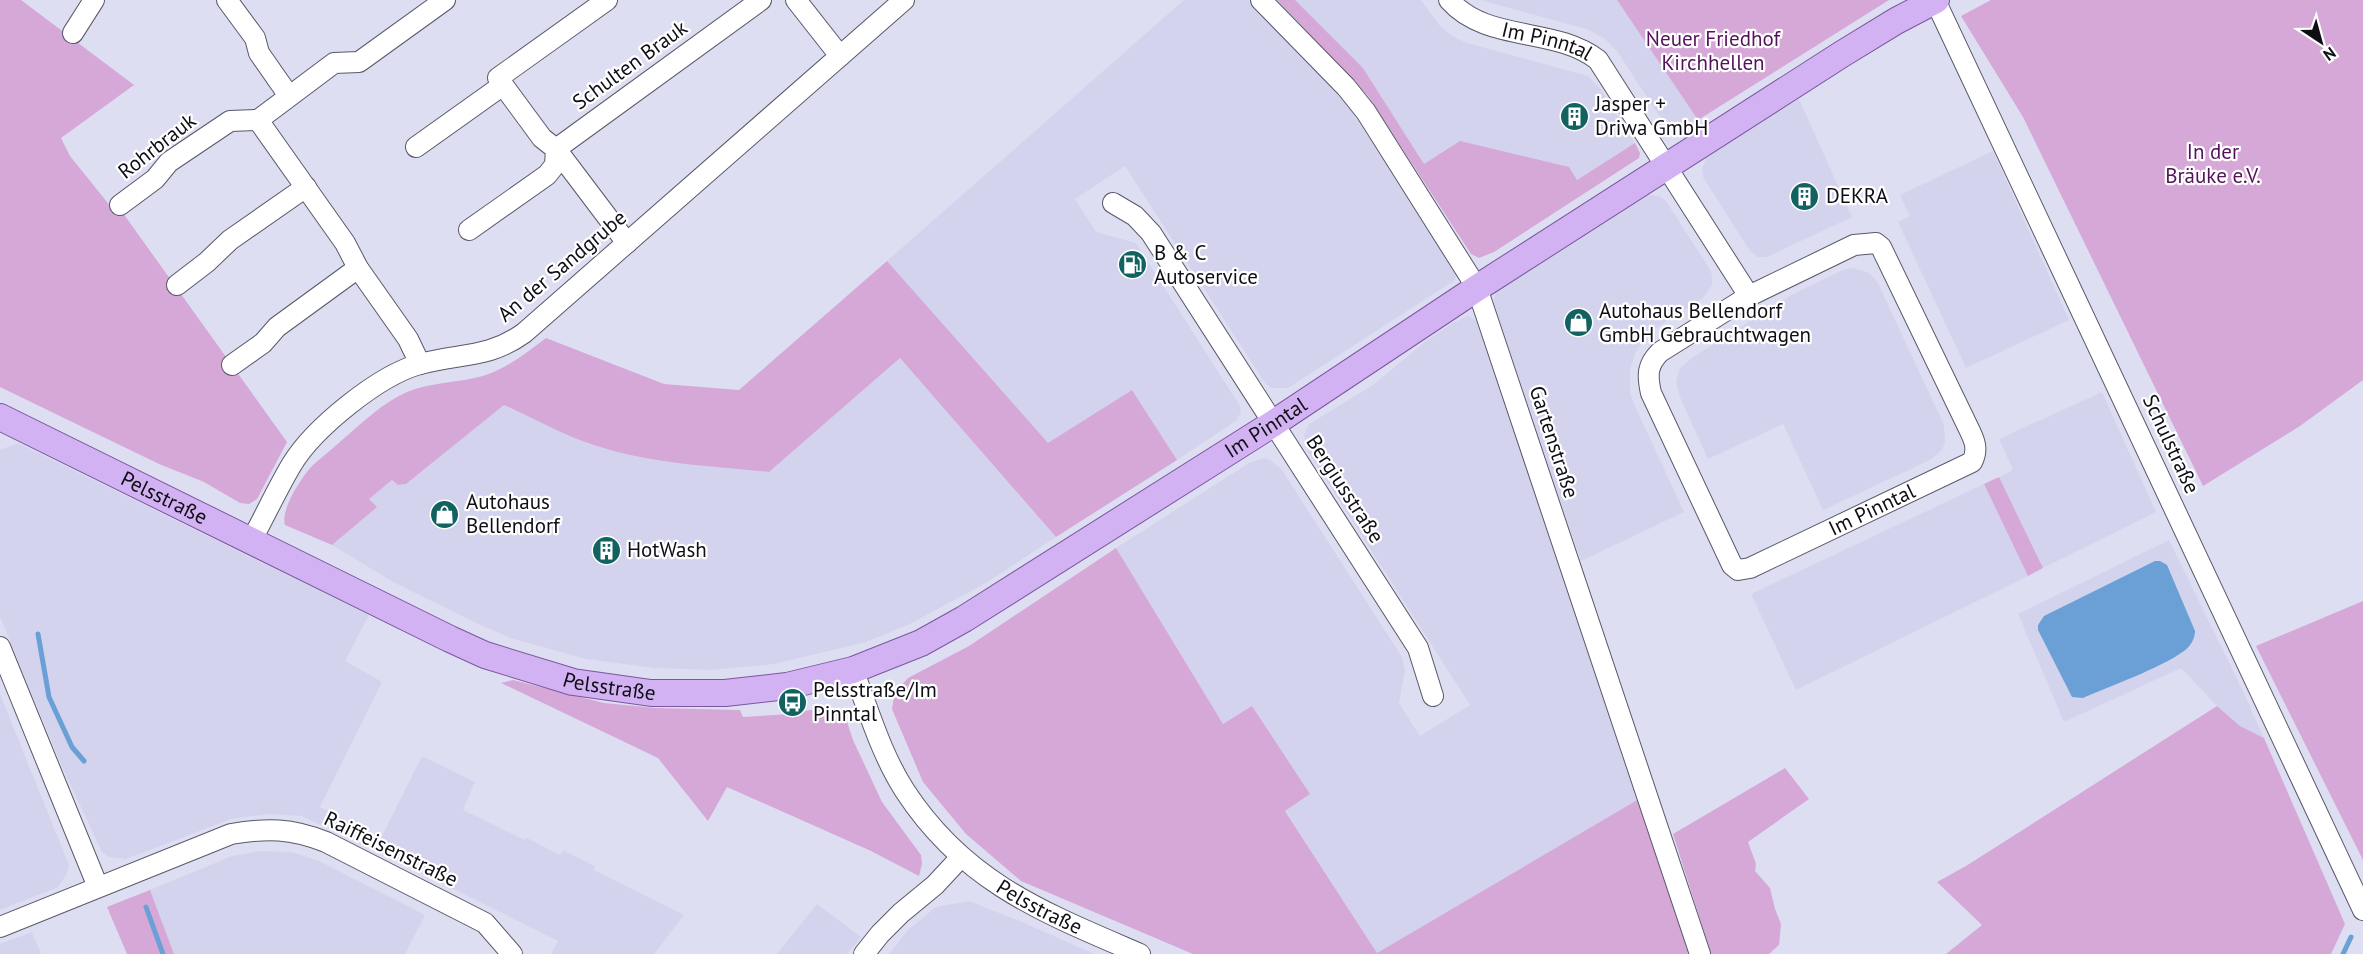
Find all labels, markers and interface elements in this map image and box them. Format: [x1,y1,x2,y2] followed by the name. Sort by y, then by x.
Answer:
[2291,12,2351,72] north arrow
[567,14,692,115] street label: Schulten Brauk
[1499,16,1598,66] street label: Im Pinntal
[1646,25,1781,76] park label: Neuer Friedhof Kirchhellen
[2320,43,2340,65] text: N
[1594,90,1708,141] place label: Jasper + Driwa GmbH
[1558,100,1590,132] building icon: Jasper + Driwa GmbH
[112,107,201,184] street label: Rohrbrauk
[2165,138,2261,189] park label: In der Bräuke e.V.
[1789,180,1821,212] building icon: DEKRA
[1826,182,1889,209] place label: DEKRA
[492,204,632,327] street label: An der Sandgrube
[1154,239,1258,290] place label: B & C Autoservice
[1117,249,1149,281] fuel station icon: B & C Autoservice
[1599,297,1811,348] place label: Autohaus Bellendorf GmbH Gebrauchtwagen
[1562,307,1594,339] shop icon: Autohaus Bellendorf GmbH Gebrauchtwagen
[1524,382,1585,502] street label: Gartenstraße
[2137,390,2206,498] street label: Schulstraße
[1219,391,1312,464] street label: Im Pinntal
[1300,429,1390,548] street label: Bergiusstraße
[117,465,212,530] street label: Pelsstraße
[1824,477,1919,542] street label: Im Pinntal
[466,488,561,539] place label: Autohaus Bellendorf
[429,498,461,530] shop icon: Autohaus Bellendorf
[590,534,622,566] building icon: HotWash
[627,536,707,563] place label: HotWash
[560,666,657,707] street label: Pelsstraße
[813,676,937,727] place label: Pelsstraße/Im Pinntal
[776,686,808,718] bus stop icon: Pelsstraße/Im Pinntal
[320,805,462,893] street label: Raiffeisenstraße
[992,873,1087,940] street label: Pelsstraße

